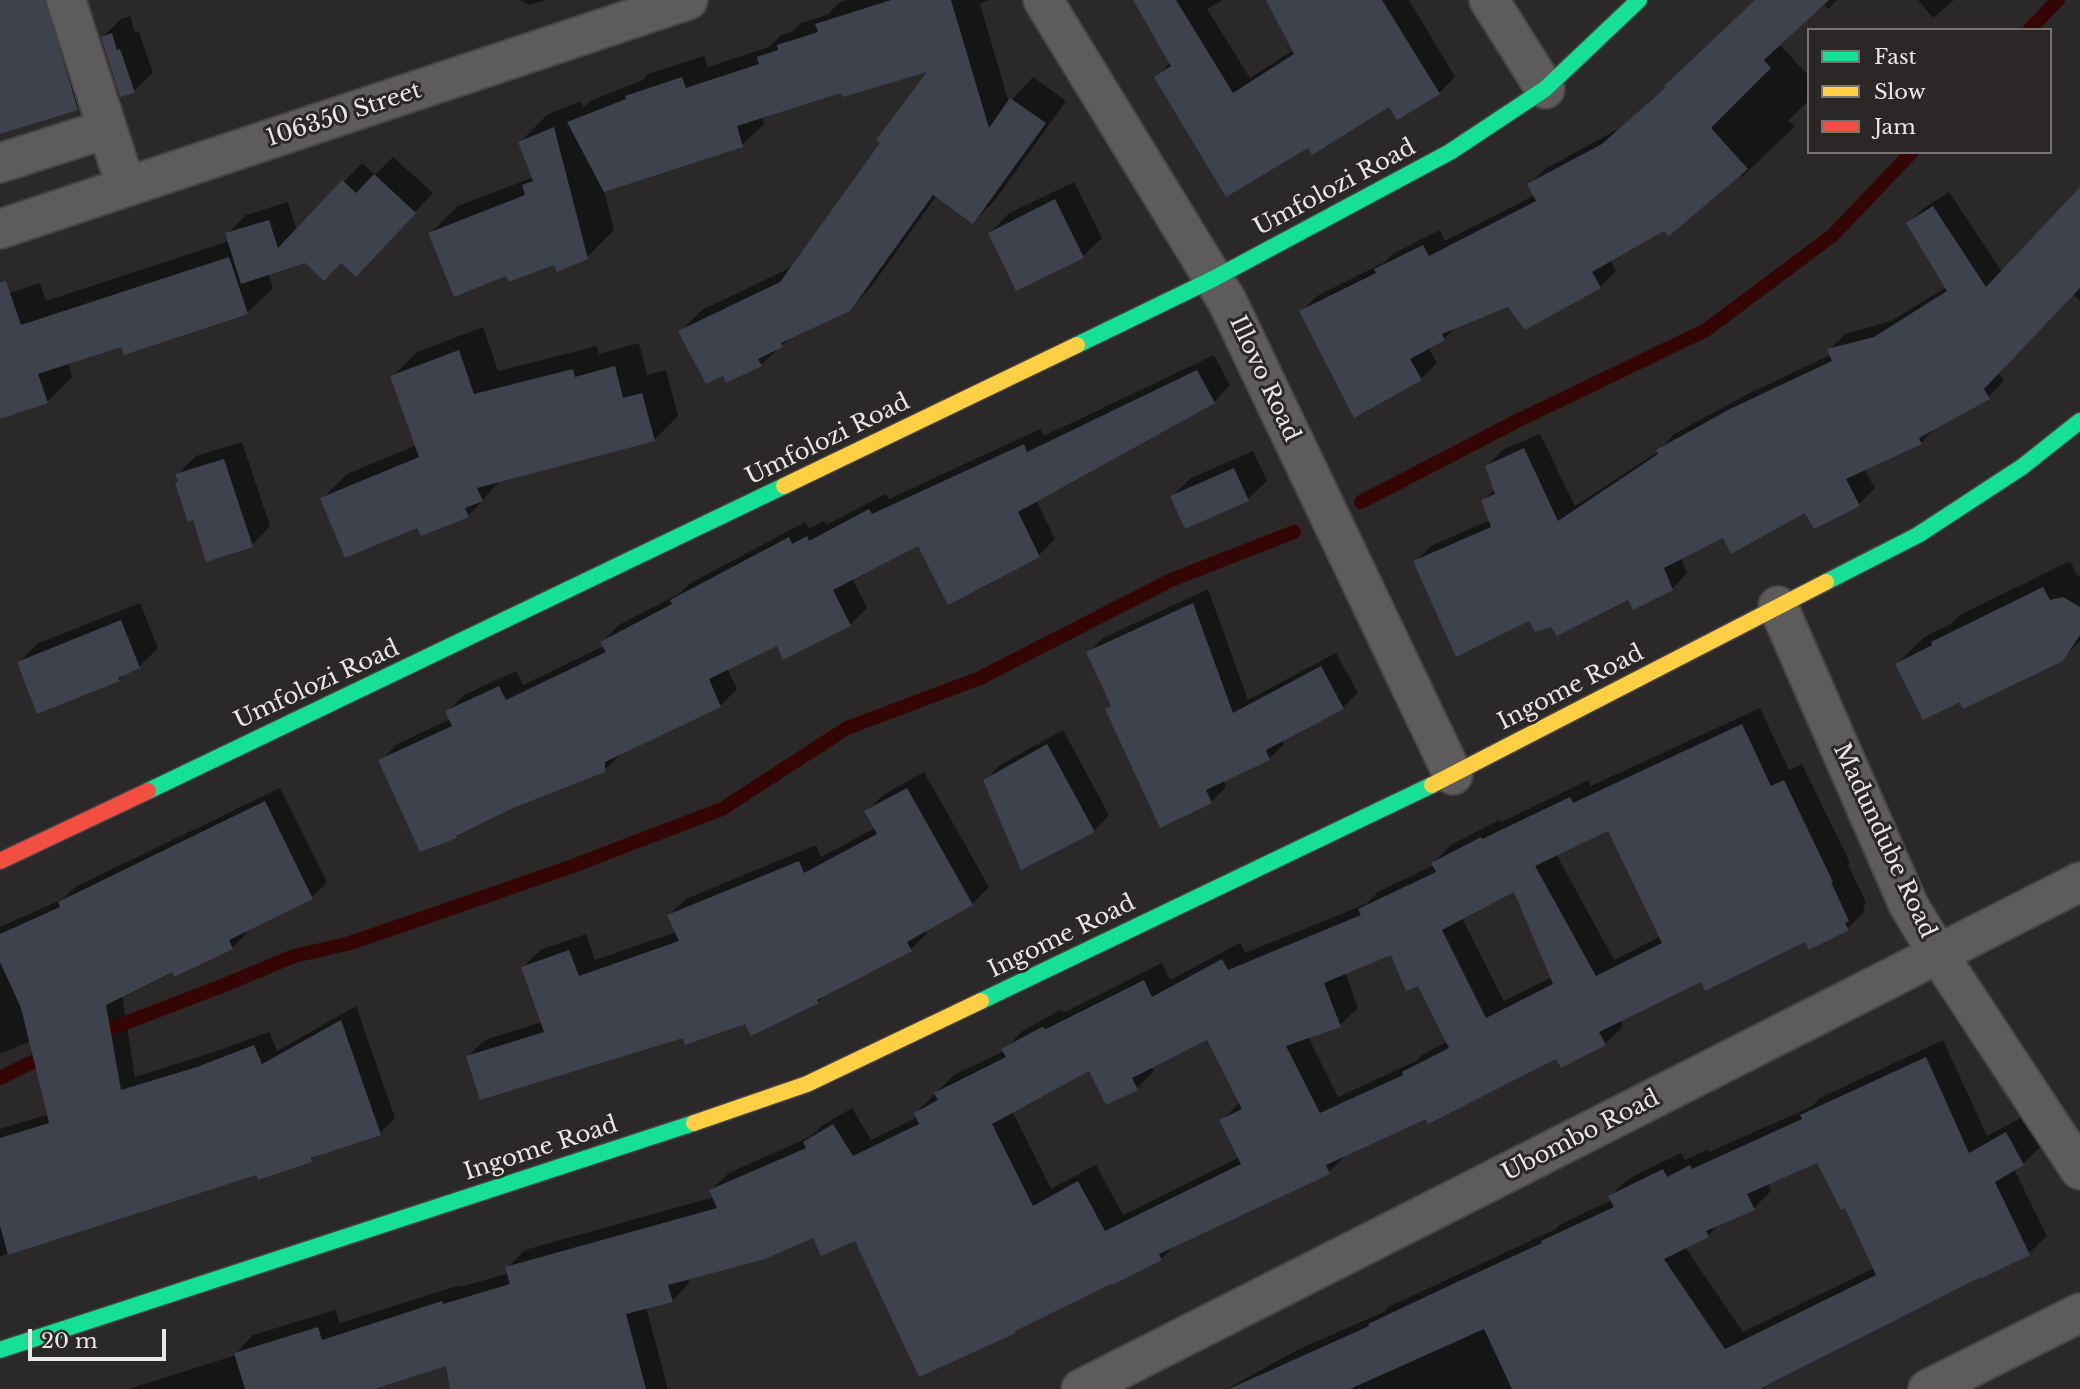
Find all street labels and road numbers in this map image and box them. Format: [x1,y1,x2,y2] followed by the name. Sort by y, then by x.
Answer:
[263,77,425,153] street label: 106350 Street
[1250,134,1420,242] street label: Umfolozi Road
[1223,312,1305,446] street label: Illovo Road
[742,388,914,492] street label: Umfolozi Road
[230,635,404,735] street label: Umfolozi Road
[1494,639,1648,737] street label: Ingome Road
[1827,739,1941,943] street label: Madundube Road
[984,890,1140,984] street label: Ingome Road
[1498,1085,1664,1187] street label: Ubombo Road
[461,1111,621,1187] street label: Ingome Road

